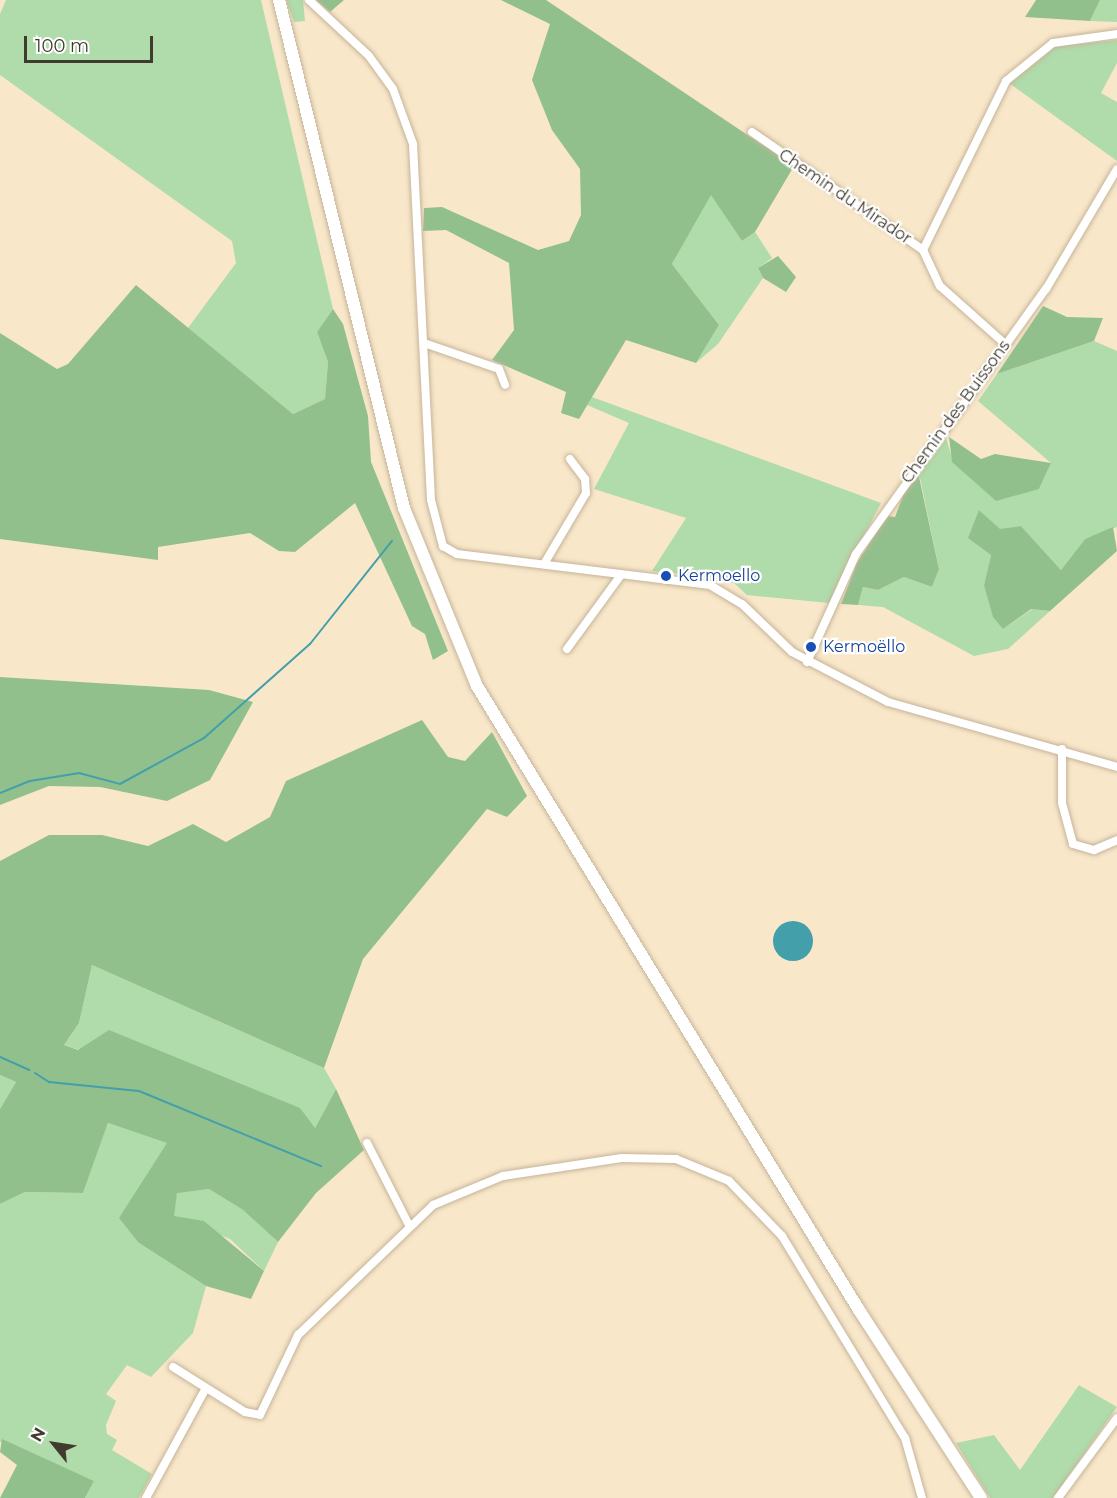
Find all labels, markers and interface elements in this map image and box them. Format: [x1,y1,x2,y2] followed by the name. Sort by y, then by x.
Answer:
[27,24,156,62] scale bar
[35,35,89,57] text: 100 m
[775,145,915,249] street label: Chemin du Mirador
[898,337,1014,487] street label: Chemin des Buissons
[678,566,760,586] place label: Kermoello
[659,569,673,583] marker: Kermoello
[823,637,905,657] place label: Kermoëllo
[804,640,818,654] marker: Kermoëllo
[24,1414,84,1474] north arrow
[27,1424,49,1445] text: N

